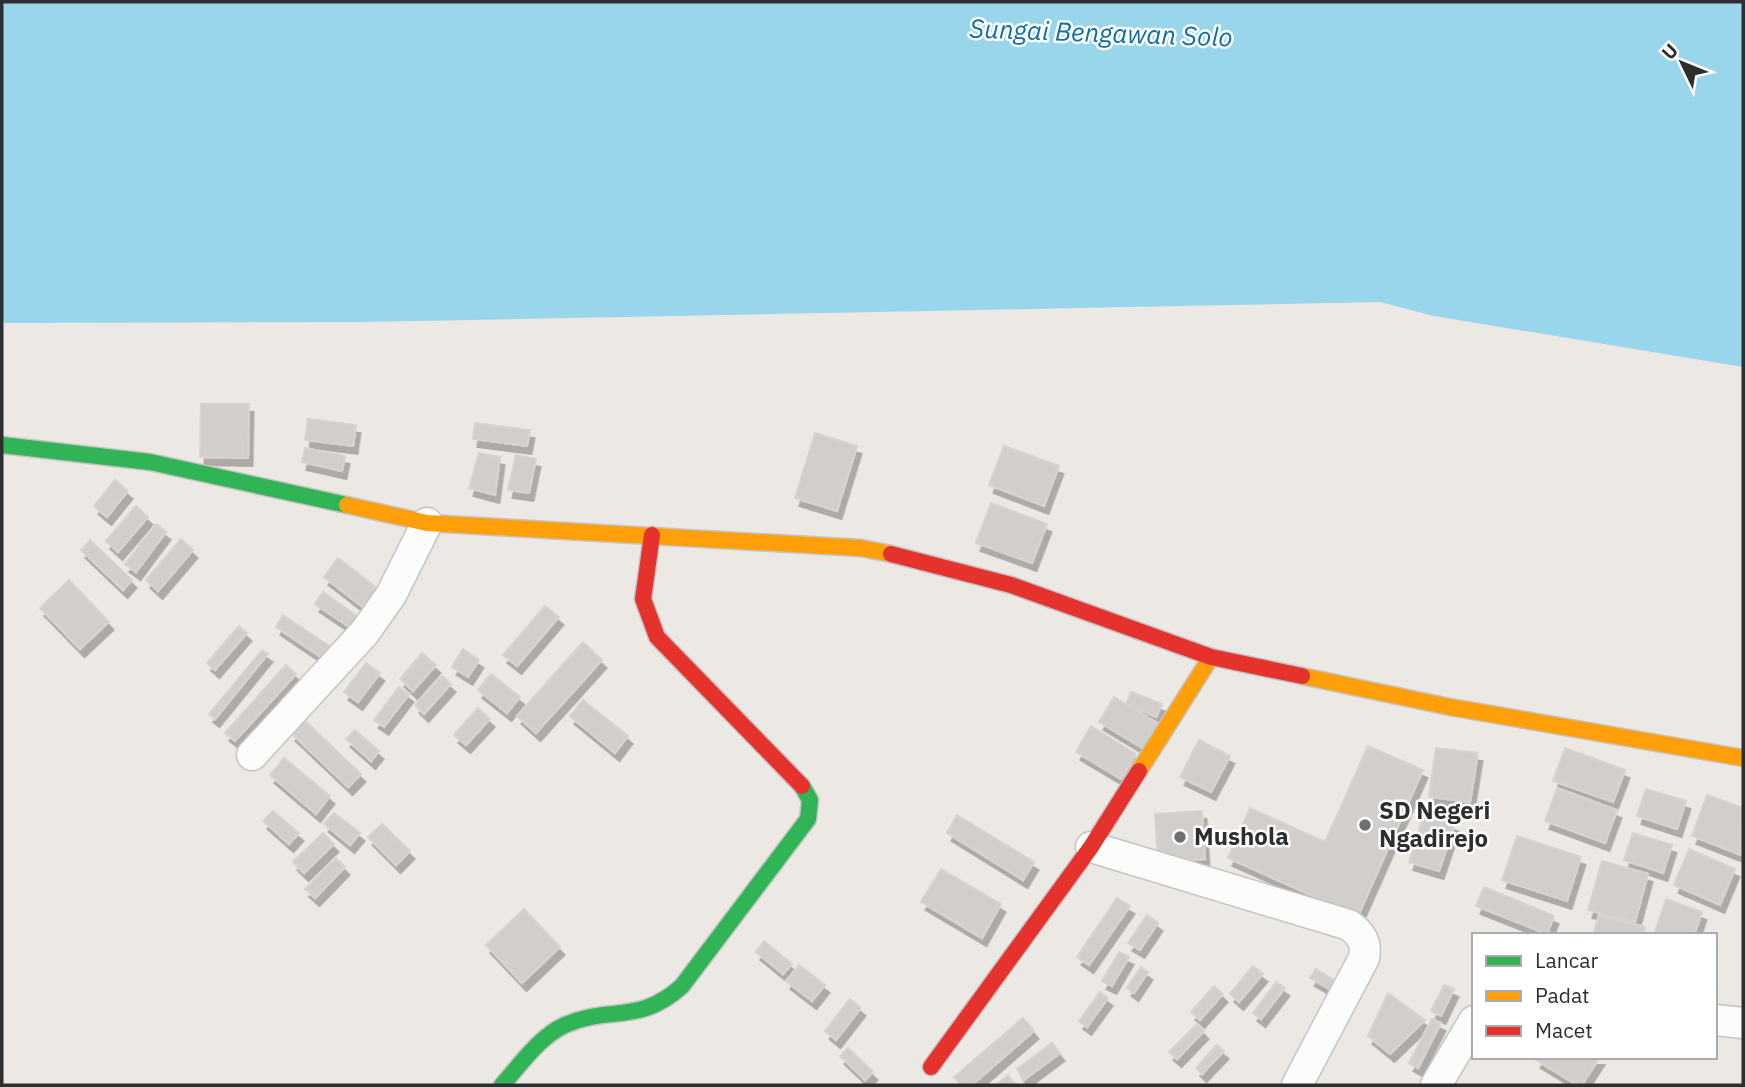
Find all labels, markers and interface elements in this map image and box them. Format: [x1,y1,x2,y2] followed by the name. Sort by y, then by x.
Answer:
[969,10,1233,54] water label: Sungai Bengawan Solo
[1647,28,1717,98] north arrow
[1656,38,1683,64] text: U
[1379,794,1490,854] place label: SD Negeri Ngadirejo
[1357,817,1373,833] marker: SD Negeri Ngadirejo
[1194,820,1289,852] place label: Mushola
[1172,829,1188,845] marker: Mushola
[1472,933,1717,1059] legend
[1535,946,1598,974] text: Lancar
[1535,981,1590,1009] text: Padat
[1535,1016,1593,1044] text: Macet

